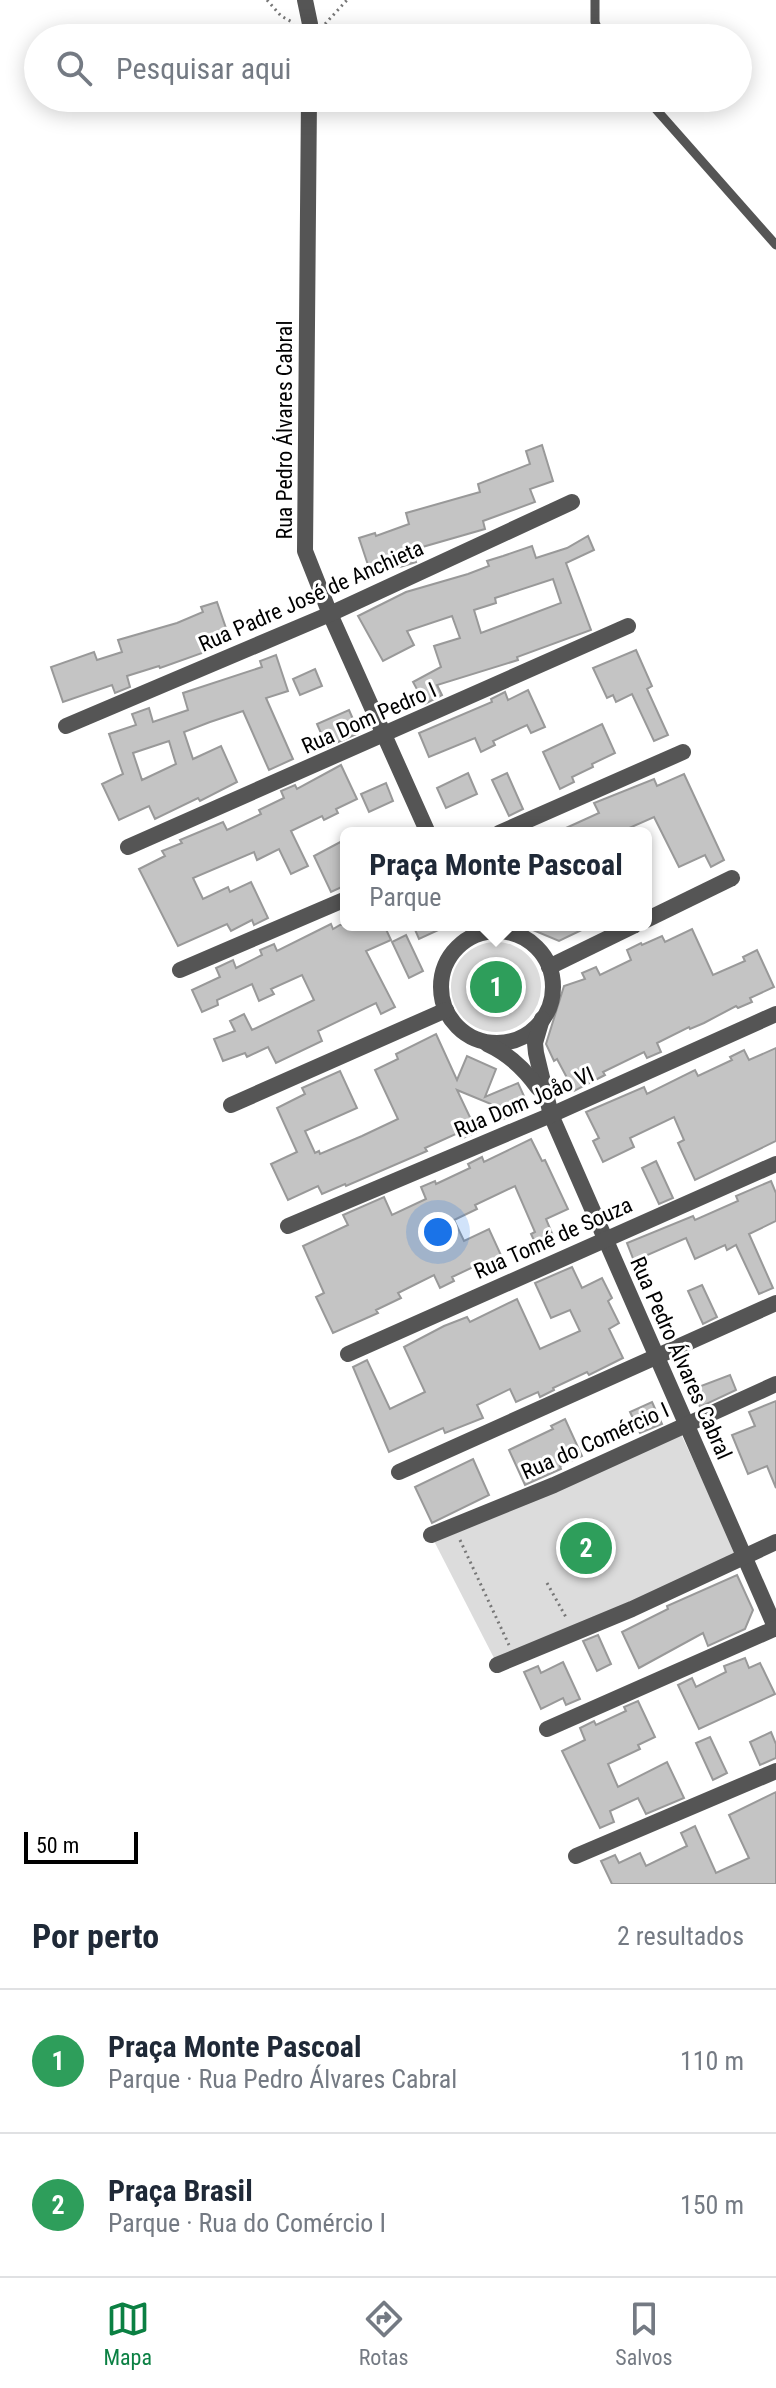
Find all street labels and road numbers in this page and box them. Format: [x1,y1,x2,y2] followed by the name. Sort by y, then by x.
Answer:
[272,321,297,539] street label: Rua Pedro Álvares Cabral
[195,535,427,657] street label: Rua Padre José de Anchieta
[298,677,440,759] street label: Rua Dom Pedro I
[450,1061,598,1143] street label: Rua Dom Joåo VI
[470,1192,636,1284] street label: Rua Tomé de Souza
[625,1253,737,1463] street label: Rua Pedro Álvares Cabral
[517,1397,673,1485] street label: Rua do Comércio I

